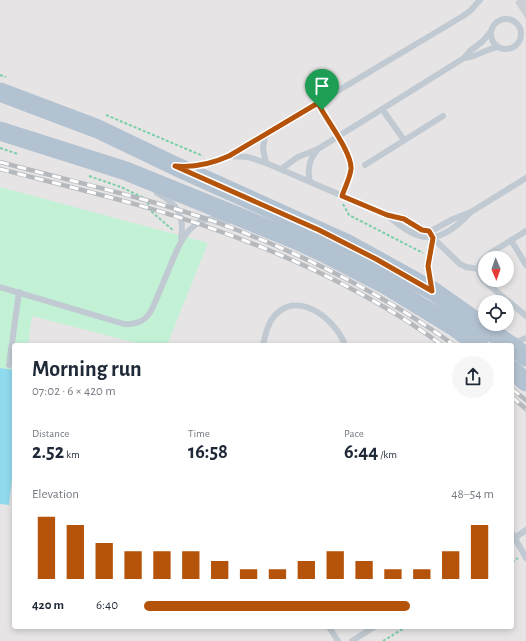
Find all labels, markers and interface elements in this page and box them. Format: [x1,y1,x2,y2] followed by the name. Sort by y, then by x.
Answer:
[305,69,339,110] pin
[311,75,333,97] icon: arrive
[478,251,514,287] north arrow
[478,251,514,331] map controls
[478,295,514,331] button: locate
[452,356,494,398] button: share
[32,358,142,380] text: Morning run
[32,385,116,398] text: 07:02 · 6 × 420 m
[32,428,69,439] text: Distance
[188,428,210,439] text: Time
[344,428,364,439] text: Pace
[32,442,64,462] text: 2.52
[188,442,228,462] text: 16:58
[344,442,378,462] text: 6:44
[64,449,80,460] text: km
[378,449,397,460] text: /km
[32,488,79,501] text: Elevation
[451,488,494,501] text: 48–54 m
[32,599,64,612] text: 420 m
[96,599,118,612] text: 6:40

